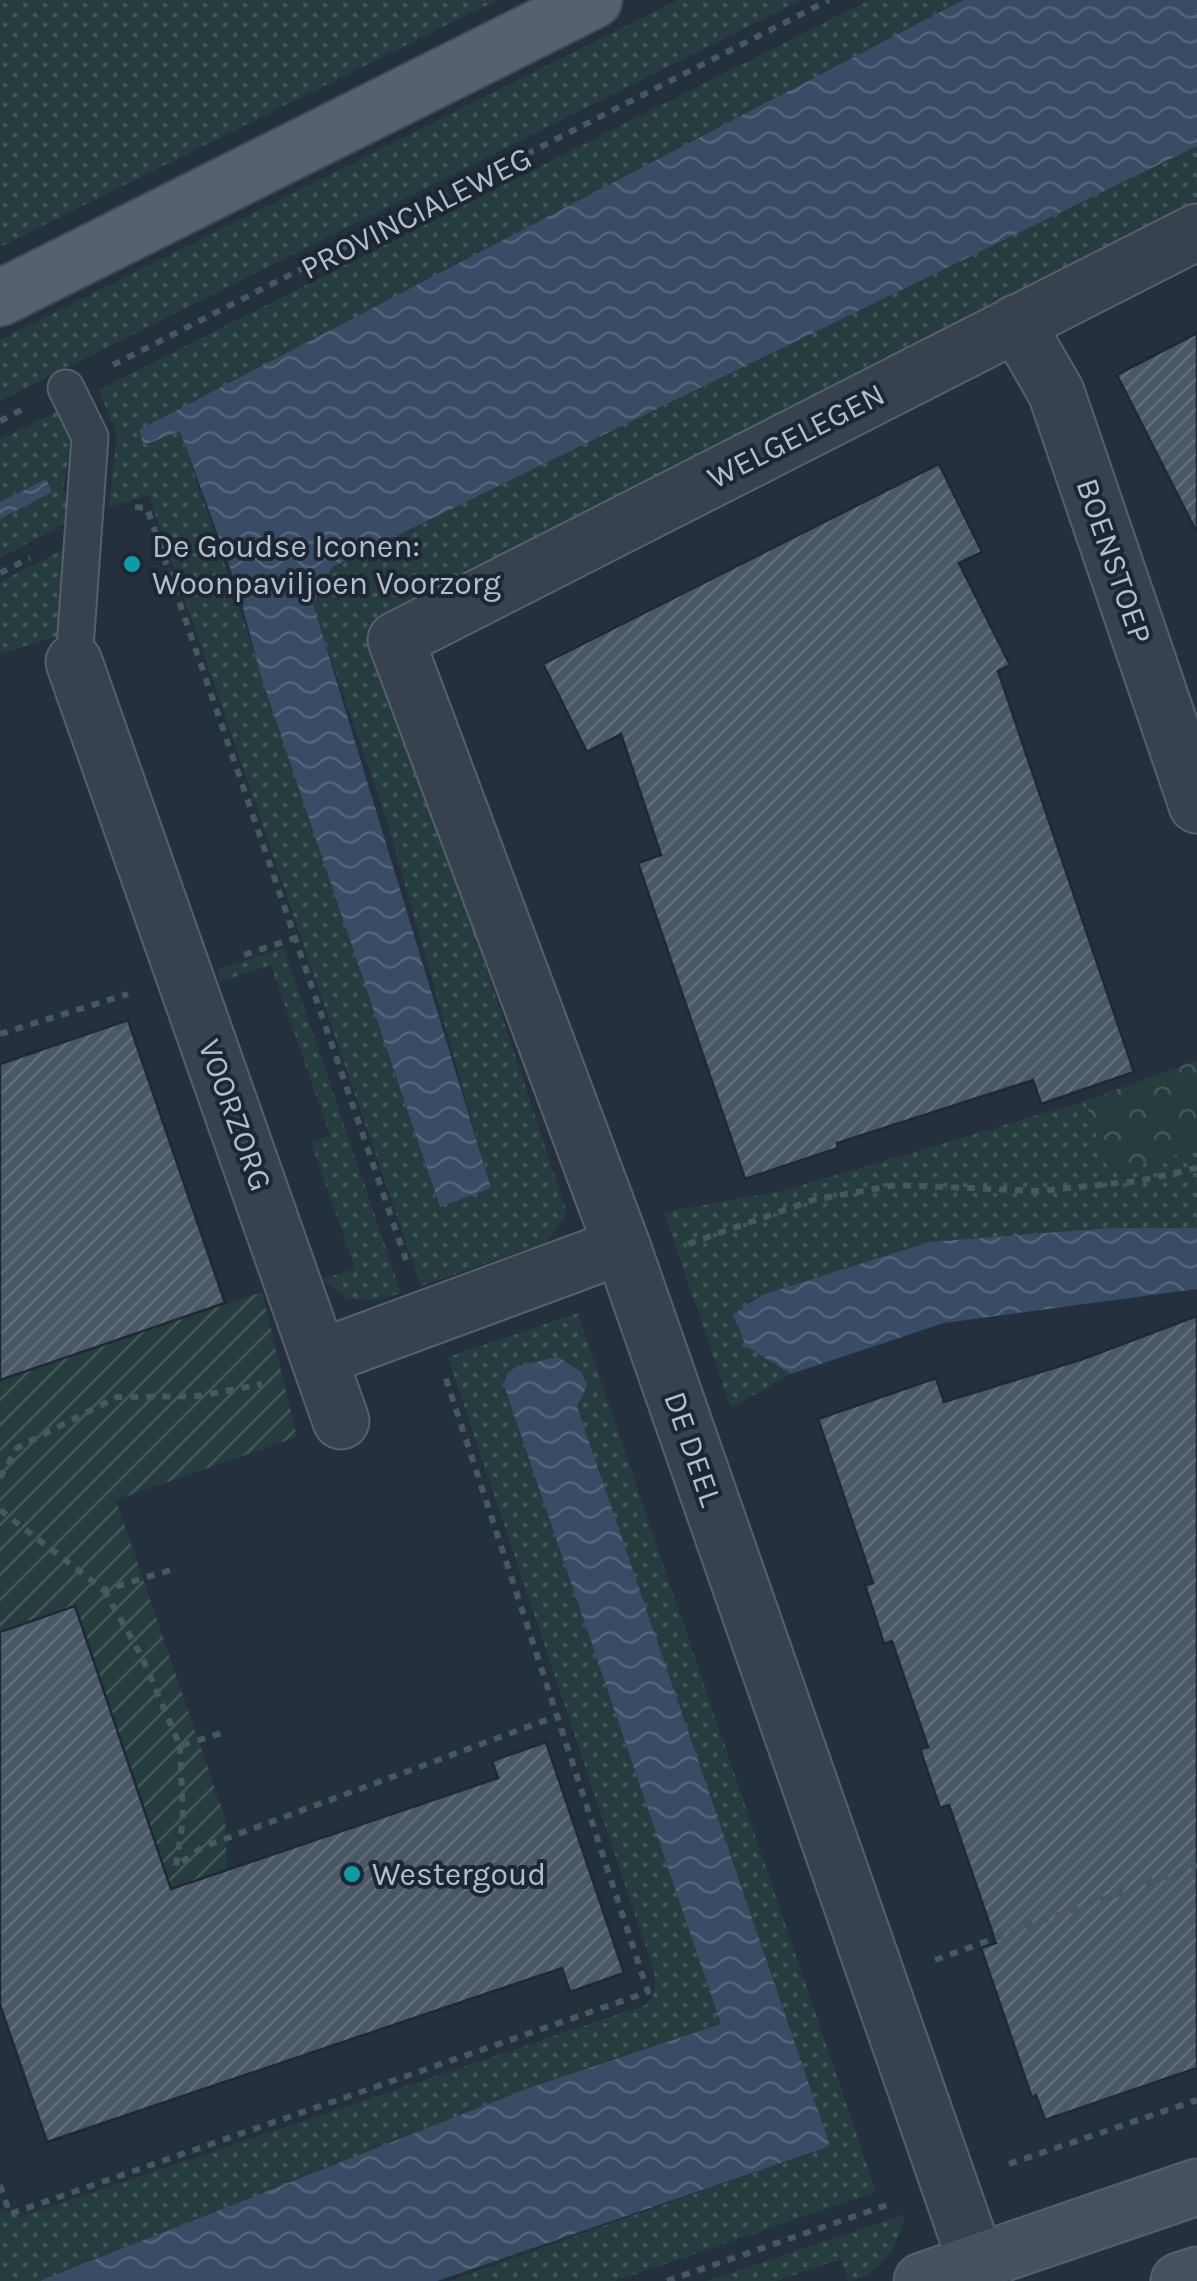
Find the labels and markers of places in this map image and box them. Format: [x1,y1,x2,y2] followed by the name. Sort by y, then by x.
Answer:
[152,528,501,602] place label: De Goudse Iconen: Woonpaviljoen Voorzorg
[121,553,143,575] marker: De Goudse Iconen: Woonpaviljoen Voorzorg
[372,1856,546,1893] place label: Westergoud
[341,1863,363,1885] marker: Westergoud

